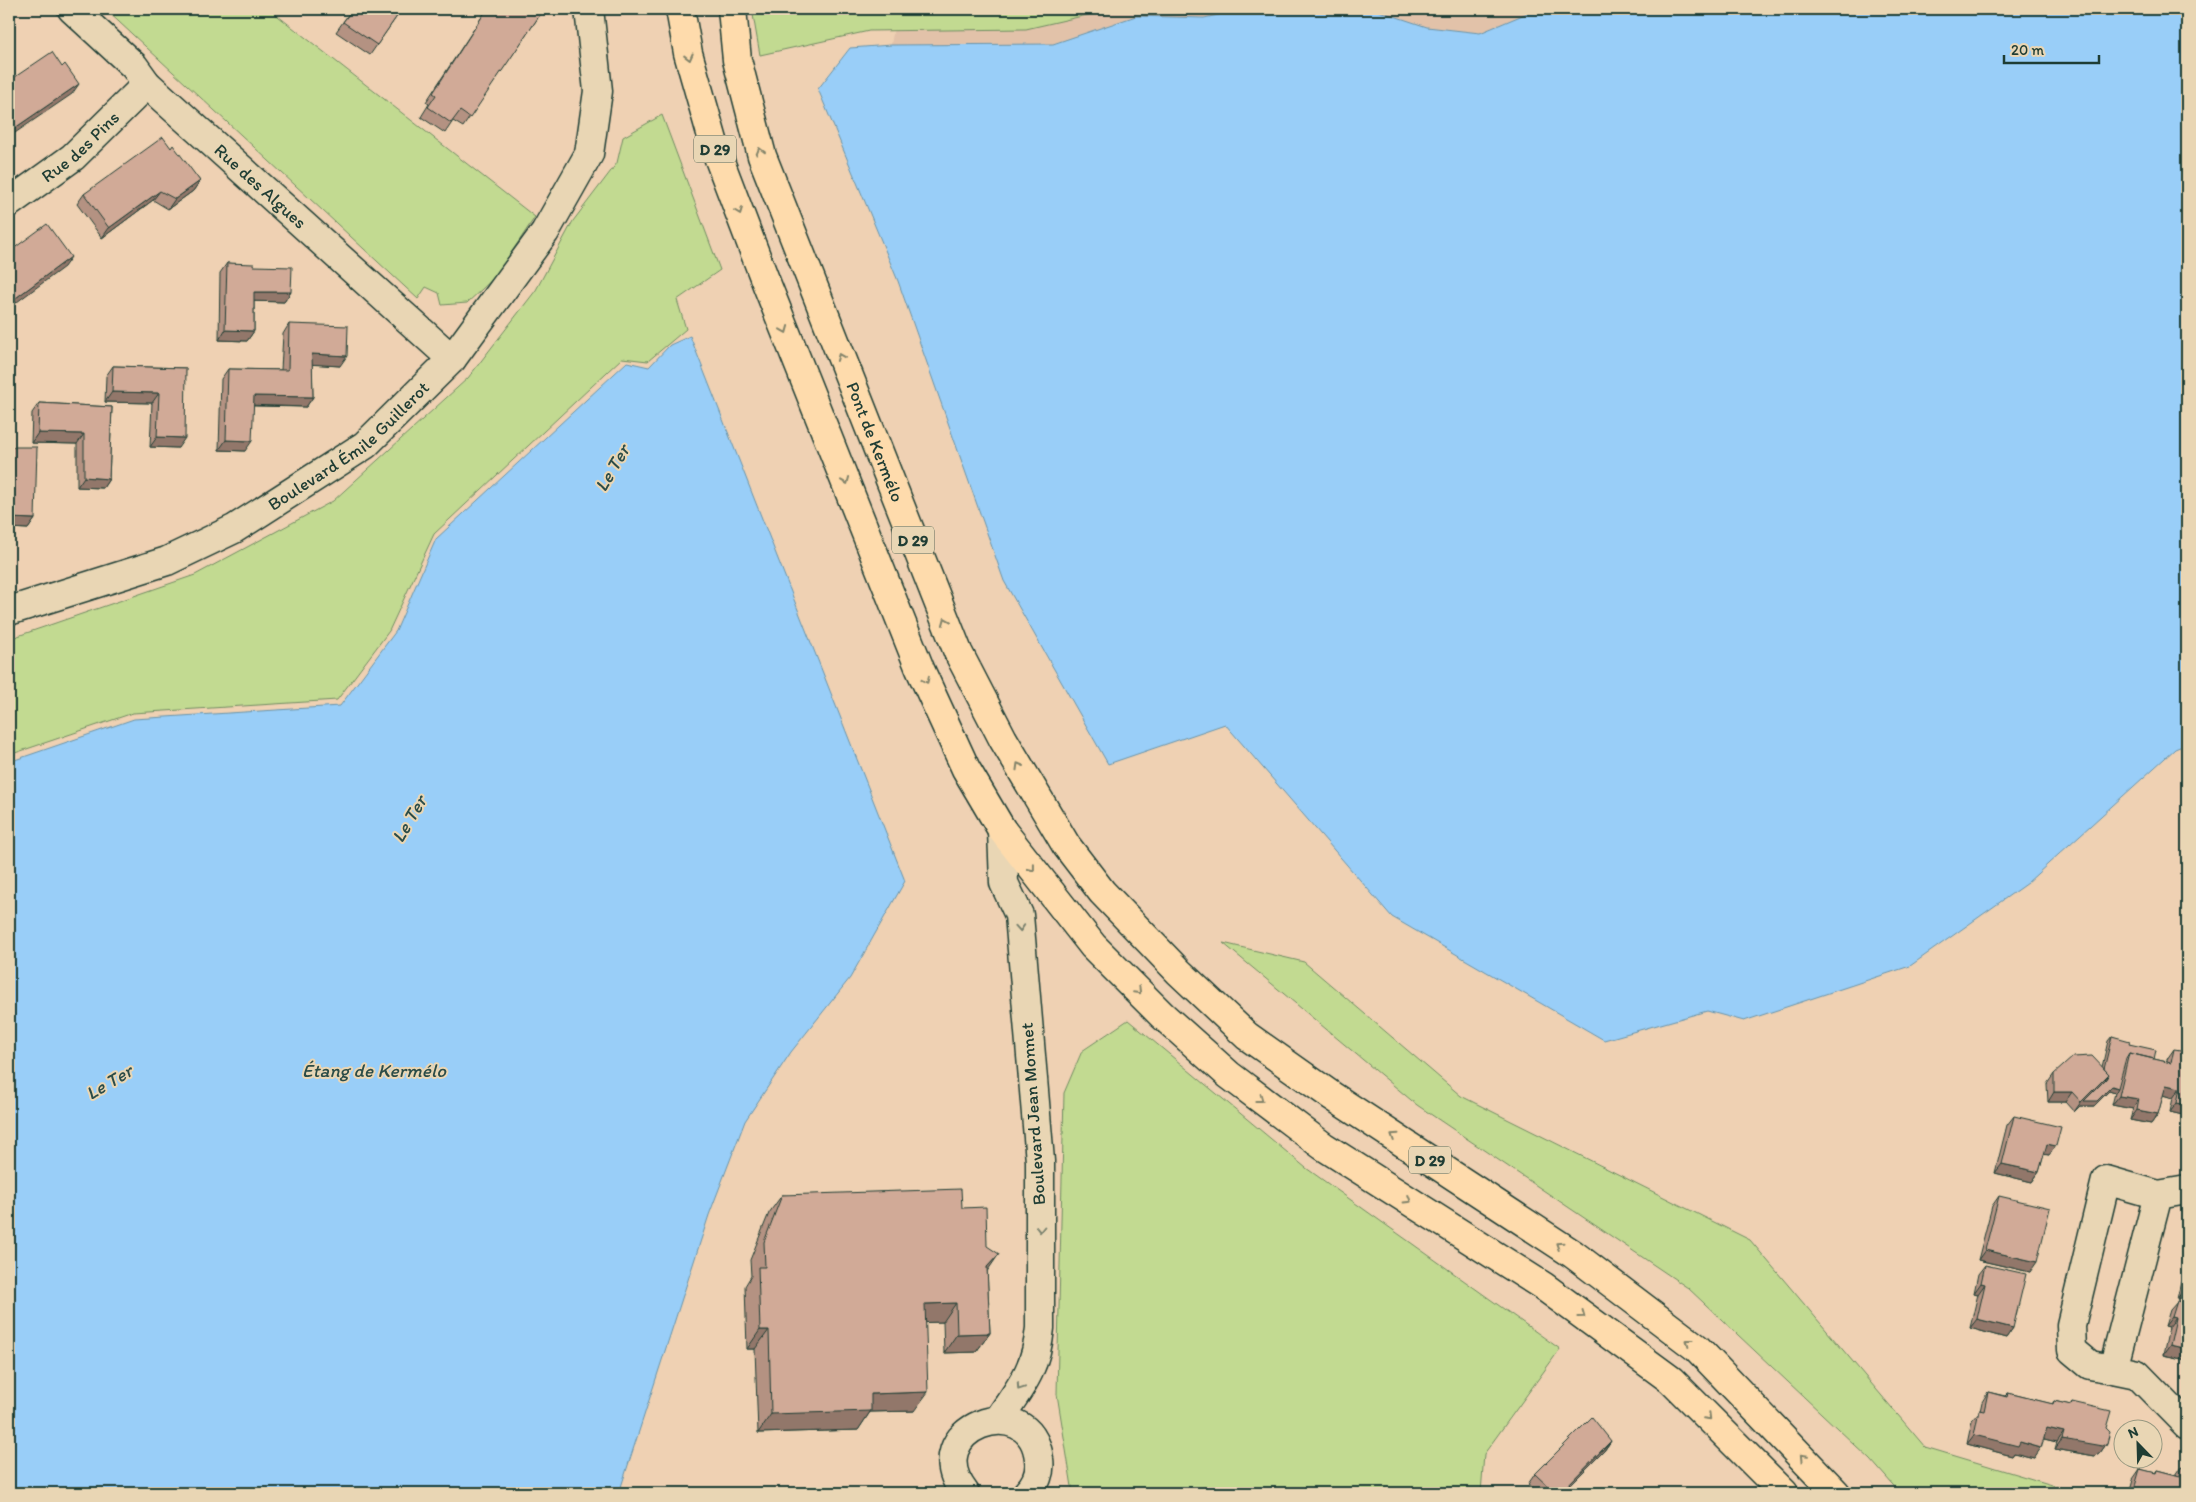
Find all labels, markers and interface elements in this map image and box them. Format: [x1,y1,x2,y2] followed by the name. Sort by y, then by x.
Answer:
[2004,32,2098,64] scale bar
[2011,41,2045,59] text: 20 m
[683,52,694,61] one-way arrow
[37,106,124,187] street label: Rue des Pins
[694,136,736,162] road number: D 29
[210,139,311,233] street label: Rue des Algues
[756,147,766,155] one-way arrow
[733,206,743,215] one-way arrow
[779,325,790,334] one-way arrow
[836,353,846,361] one-way arrow
[264,377,434,515] street label: Boulevard Émile Guillerot
[841,379,909,505] street label: Pont de Kermélo
[589,438,636,495] water label: Le Ter
[839,476,850,485] one-way arrow
[892,526,934,554] road number: D 29
[941,617,952,626] one-way arrow
[919,675,930,684] one-way arrow
[1015,763,1025,772] one-way arrow
[386,789,433,846] water label: Le Ter
[1027,862,1035,871] one-way arrow
[1014,924,1025,932] one-way arrow
[1132,985,1141,994] one-way arrow
[1016,1022,1050,1206] street label: Boulevard Jean Monnet
[82,1058,139,1105] water label: Le Ter
[302,1059,447,1082] water label: Étang de Kermélo
[1254,1093,1263,1101] one-way arrow
[1390,1133,1400,1142] one-way arrow
[1409,1146,1451,1174] road number: D 29
[1402,1194,1412,1203] one-way arrow
[1035,1226,1045,1234] one-way arrow
[1555,1241,1564,1251] one-way arrow
[1576,1309,1586,1318] one-way arrow
[1686,1339,1695,1347] one-way arrow
[1017,1382,1026,1391] one-way arrow
[1702,1412,1711,1421] one-way arrow
[2114,1420,2164,1470] north arrow
[2125,1423,2141,1442] text: N
[1800,1454,1809,1463] one-way arrow

